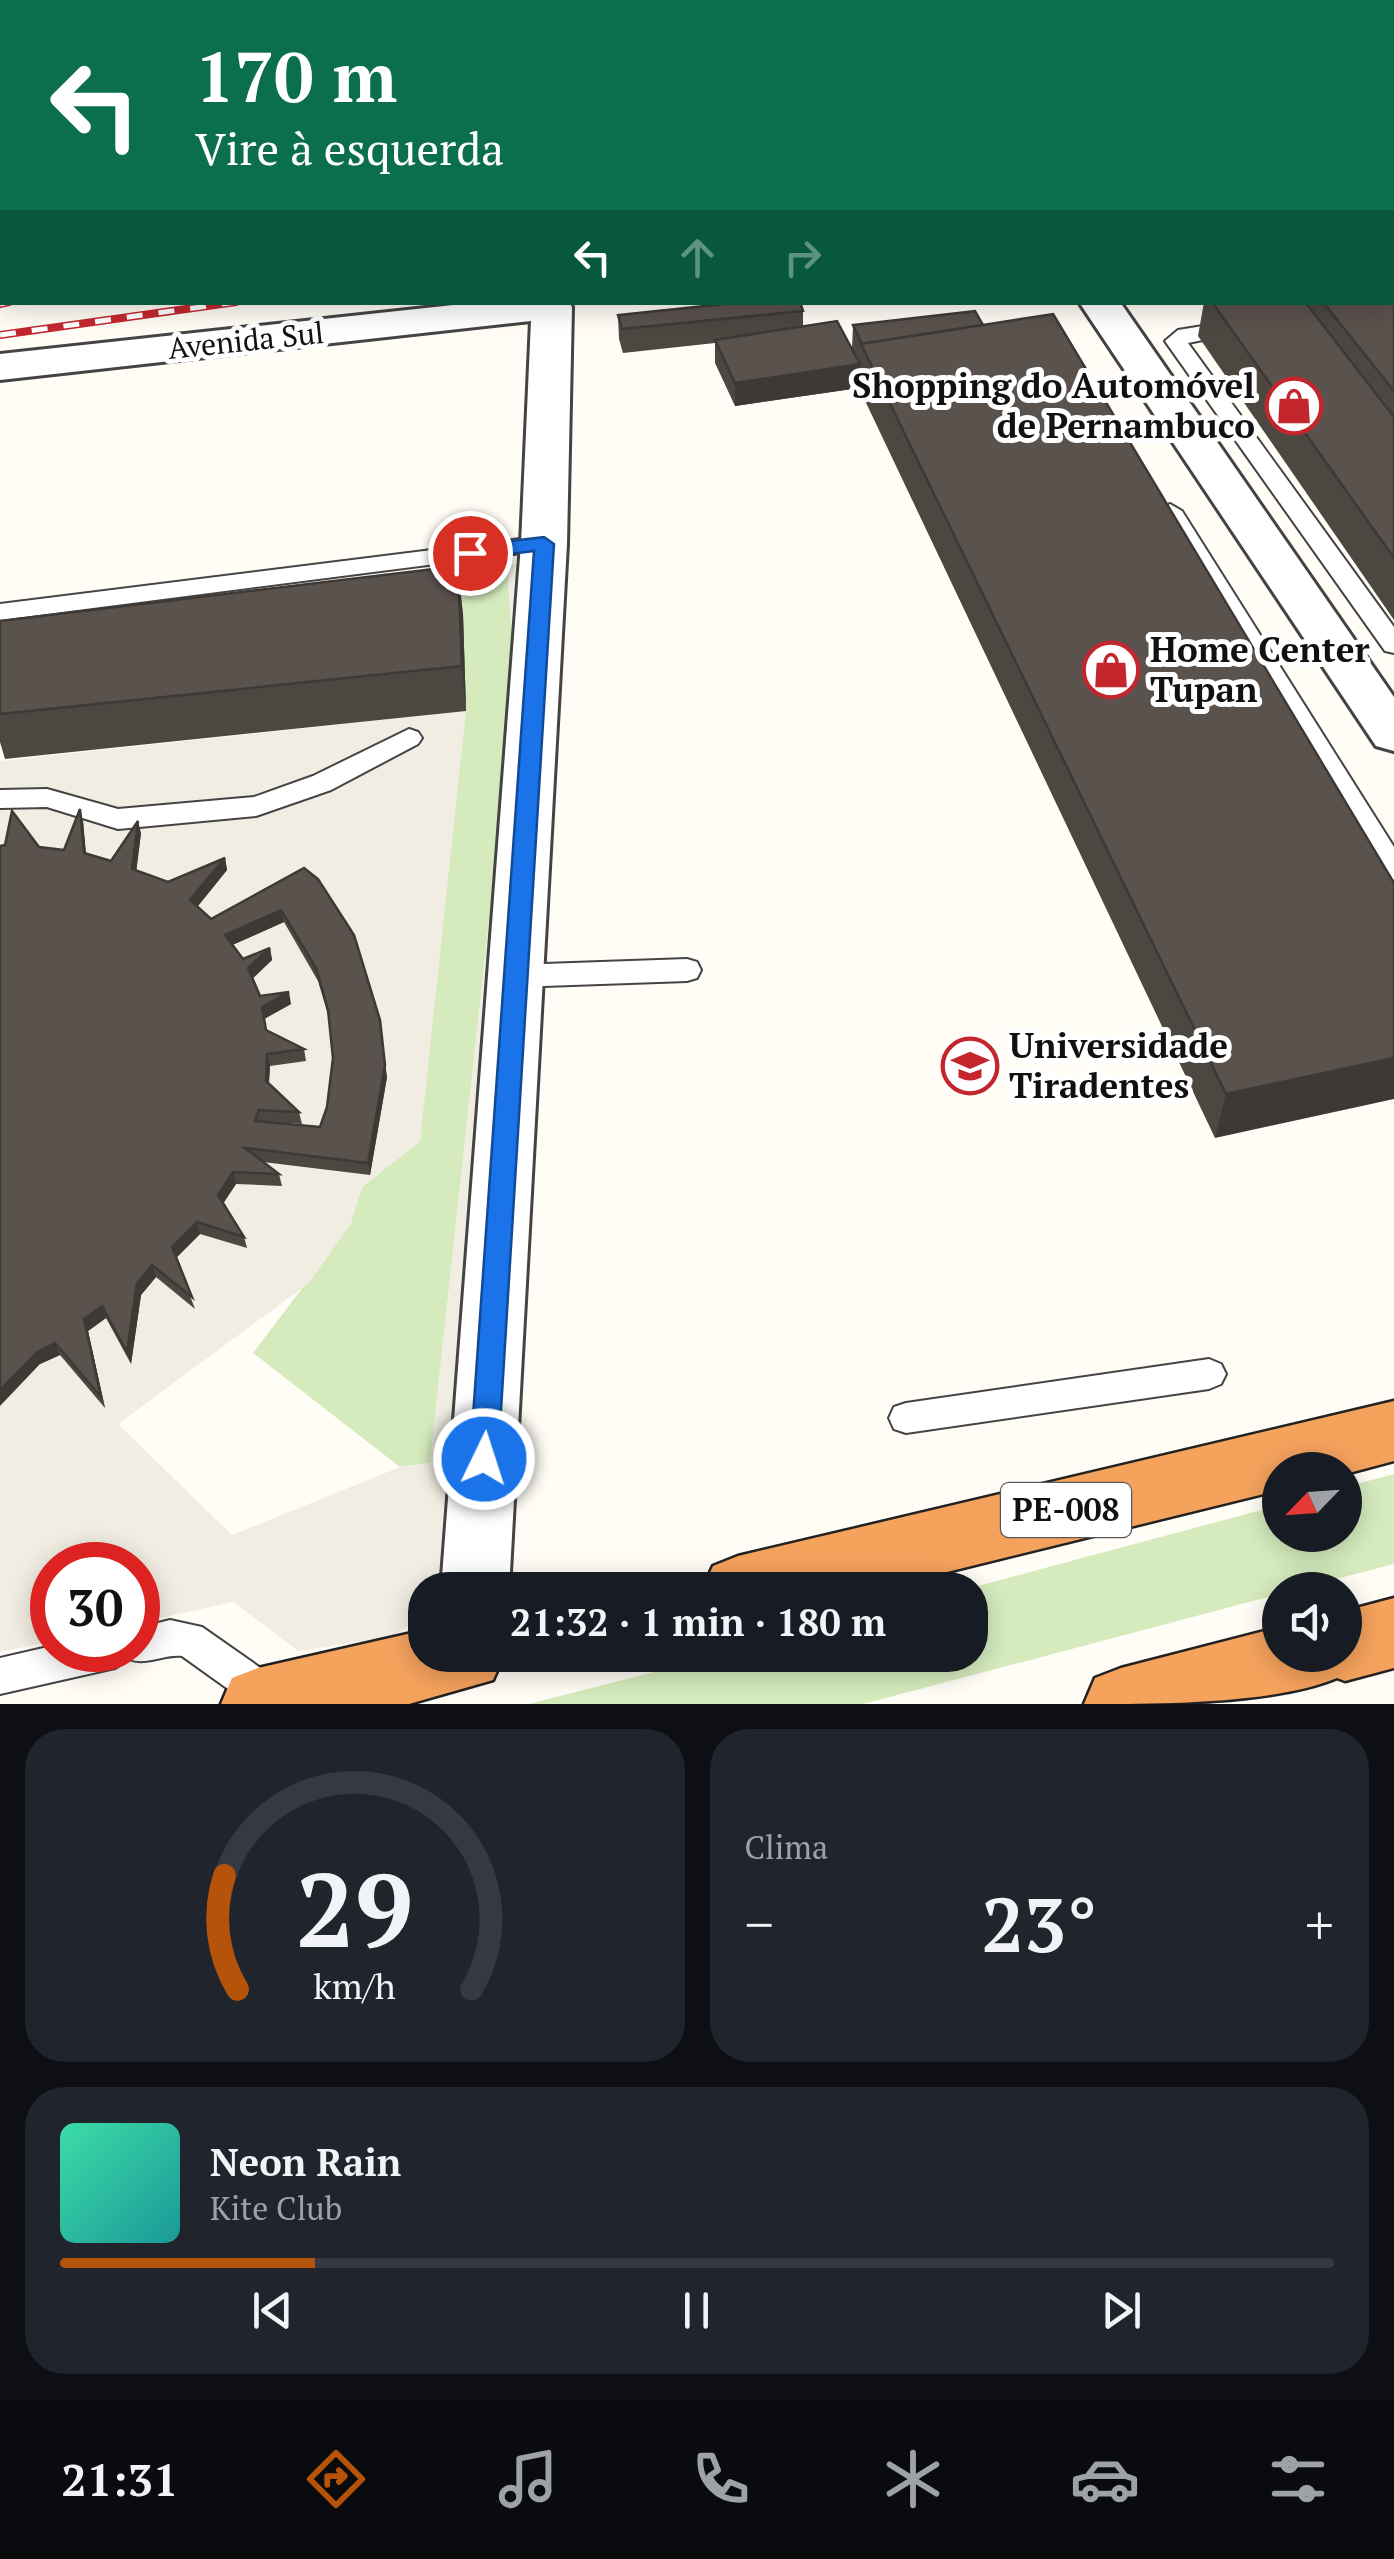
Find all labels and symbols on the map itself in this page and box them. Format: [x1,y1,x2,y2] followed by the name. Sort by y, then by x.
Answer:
[166,312,326,368] street label: Avenida Sul
[852,362,1255,448] place label: Shopping do Automóvel de Pernambuco
[1264,376,1324,436] shop icon: Shopping do Automóvel de Pernambuco
[428,511,513,596] pin
[1150,626,1370,712] place label: Home Center Tupan
[1081,640,1141,700] shop icon: Home Center Tupan
[1009,1022,1228,1108] place label: Universidade Tiradentes
[940,1036,1000,1096] school or university icon: Universidade Tiradentes
[432,1407,536,1511] position arrow
[1262,1452,1362,1552] north arrow
[1001,1483,1131,1537] road number: PE-008
[30,1542,160,1672] speed limit sign: 30

